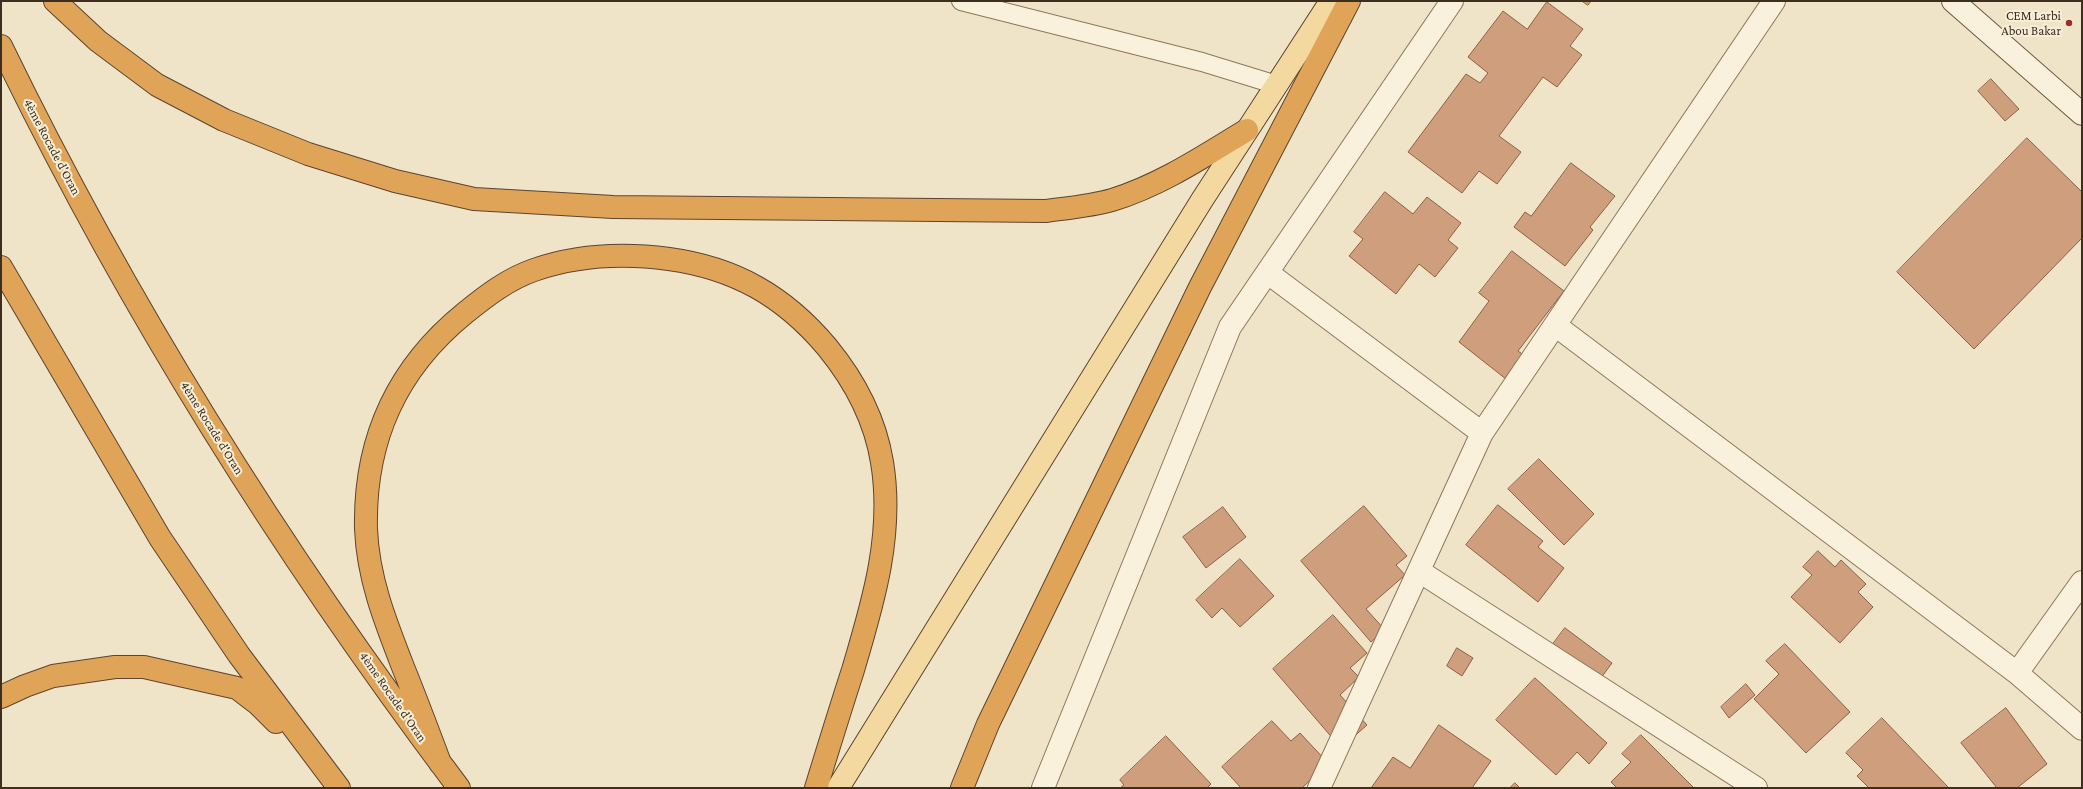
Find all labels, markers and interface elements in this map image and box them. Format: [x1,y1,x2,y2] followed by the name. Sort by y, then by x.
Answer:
[2001,8,2061,39] place label: CEM Larbi Abou Bakar
[2064,18,2074,28] marker: CEM Larbi Abou Bakar
[20,96,84,198] street label: 4ème Rocade d'Oran
[177,379,247,477] street label: 4ème Rocade d'Oran
[356,649,430,745] street label: 4ème Rocade d'Oran

